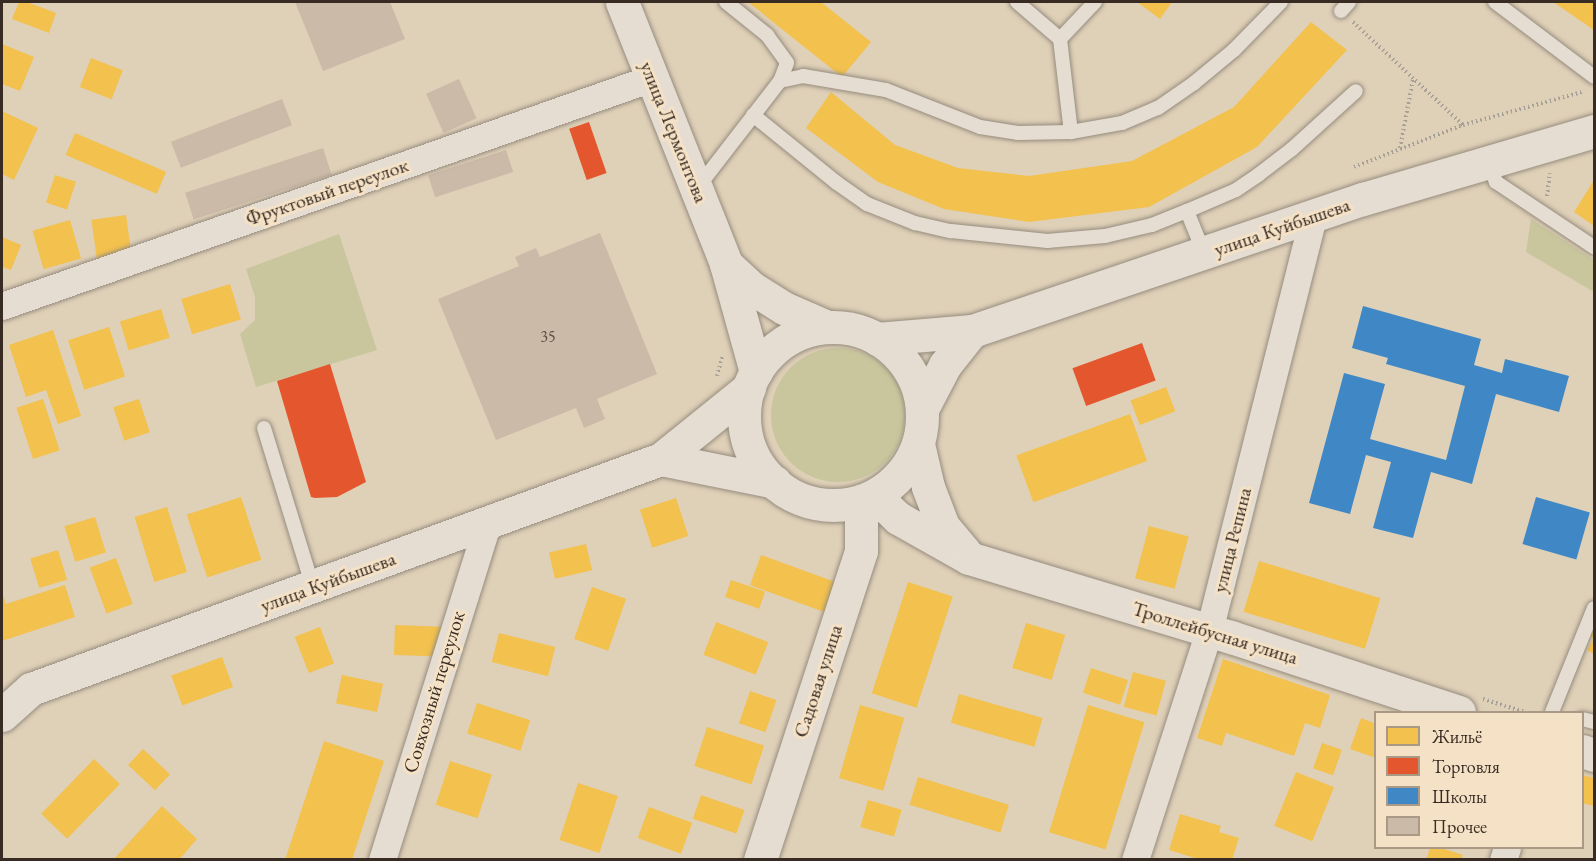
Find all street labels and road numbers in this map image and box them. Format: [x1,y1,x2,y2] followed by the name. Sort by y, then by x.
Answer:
[635,58,713,206] street label: улица Лермонтова
[243,153,411,231] street label: Фруктовый переулок
[1211,193,1353,261] street label: улица Куйбышева
[1207,485,1257,595] street label: улица Репина
[257,546,399,618] street label: улица Куйбышева
[1129,596,1301,670] street label: Троллейбусная улица
[398,608,470,776] street label: Совхозный переулок
[788,622,848,740] street label: Садовая улица

